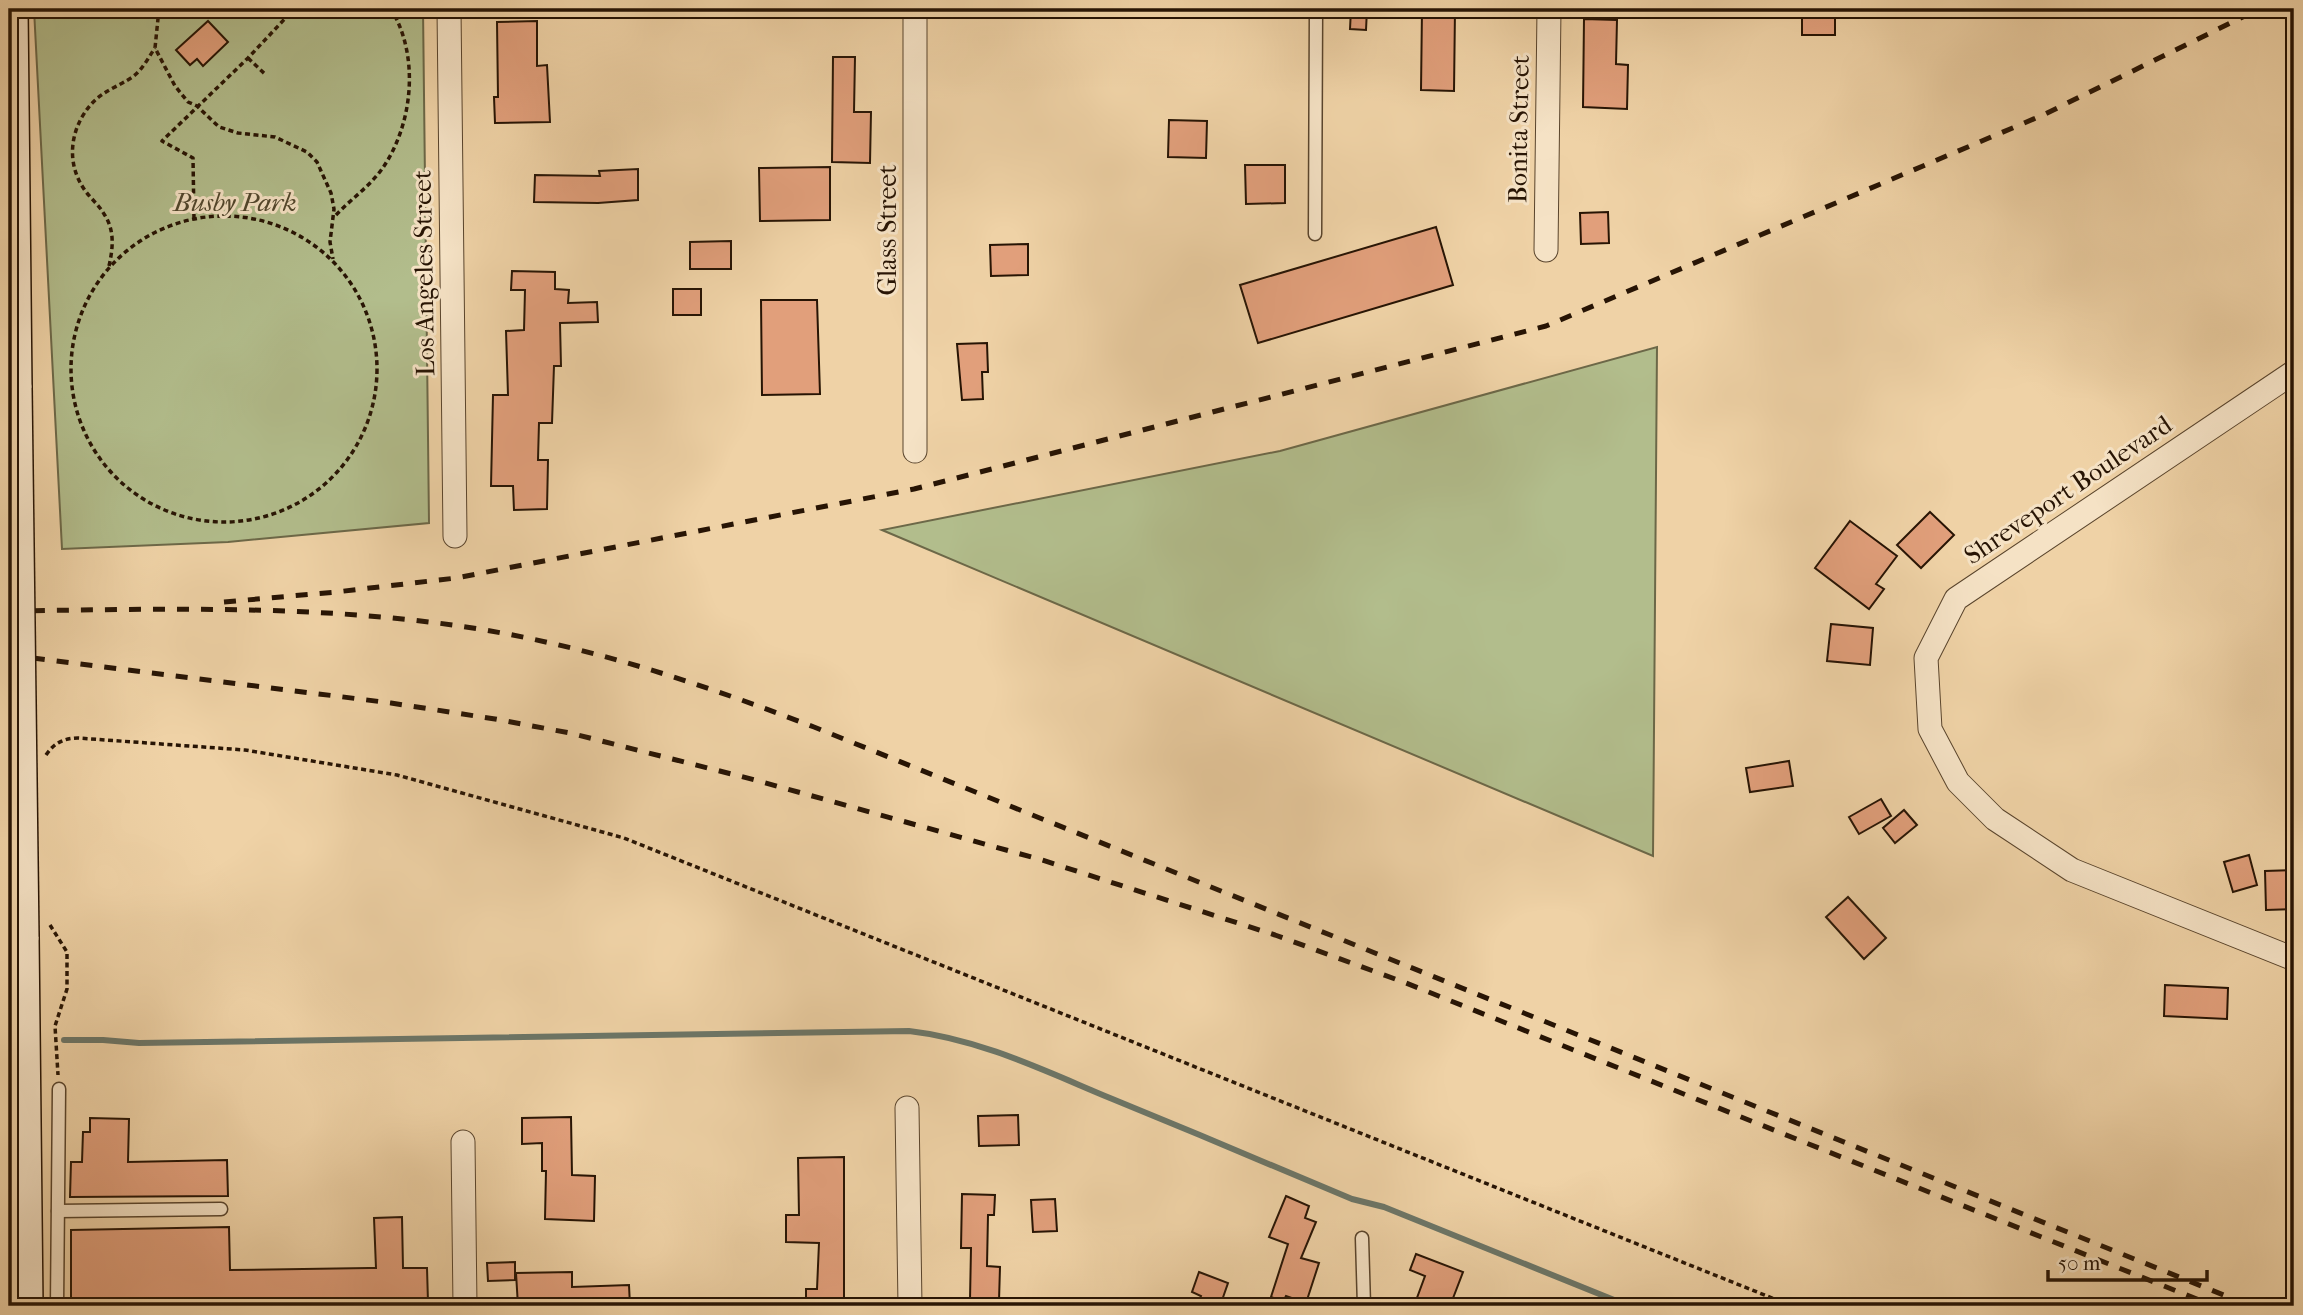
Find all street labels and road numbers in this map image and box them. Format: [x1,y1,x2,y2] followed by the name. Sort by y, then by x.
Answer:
[1502,54,1536,203] street label: Bonita Street
[872,164,903,296] street label: Glass Street
[407,169,441,376] street label: Los Angeles Street
[1958,408,2178,571] street label: Shreveport Boulevard

